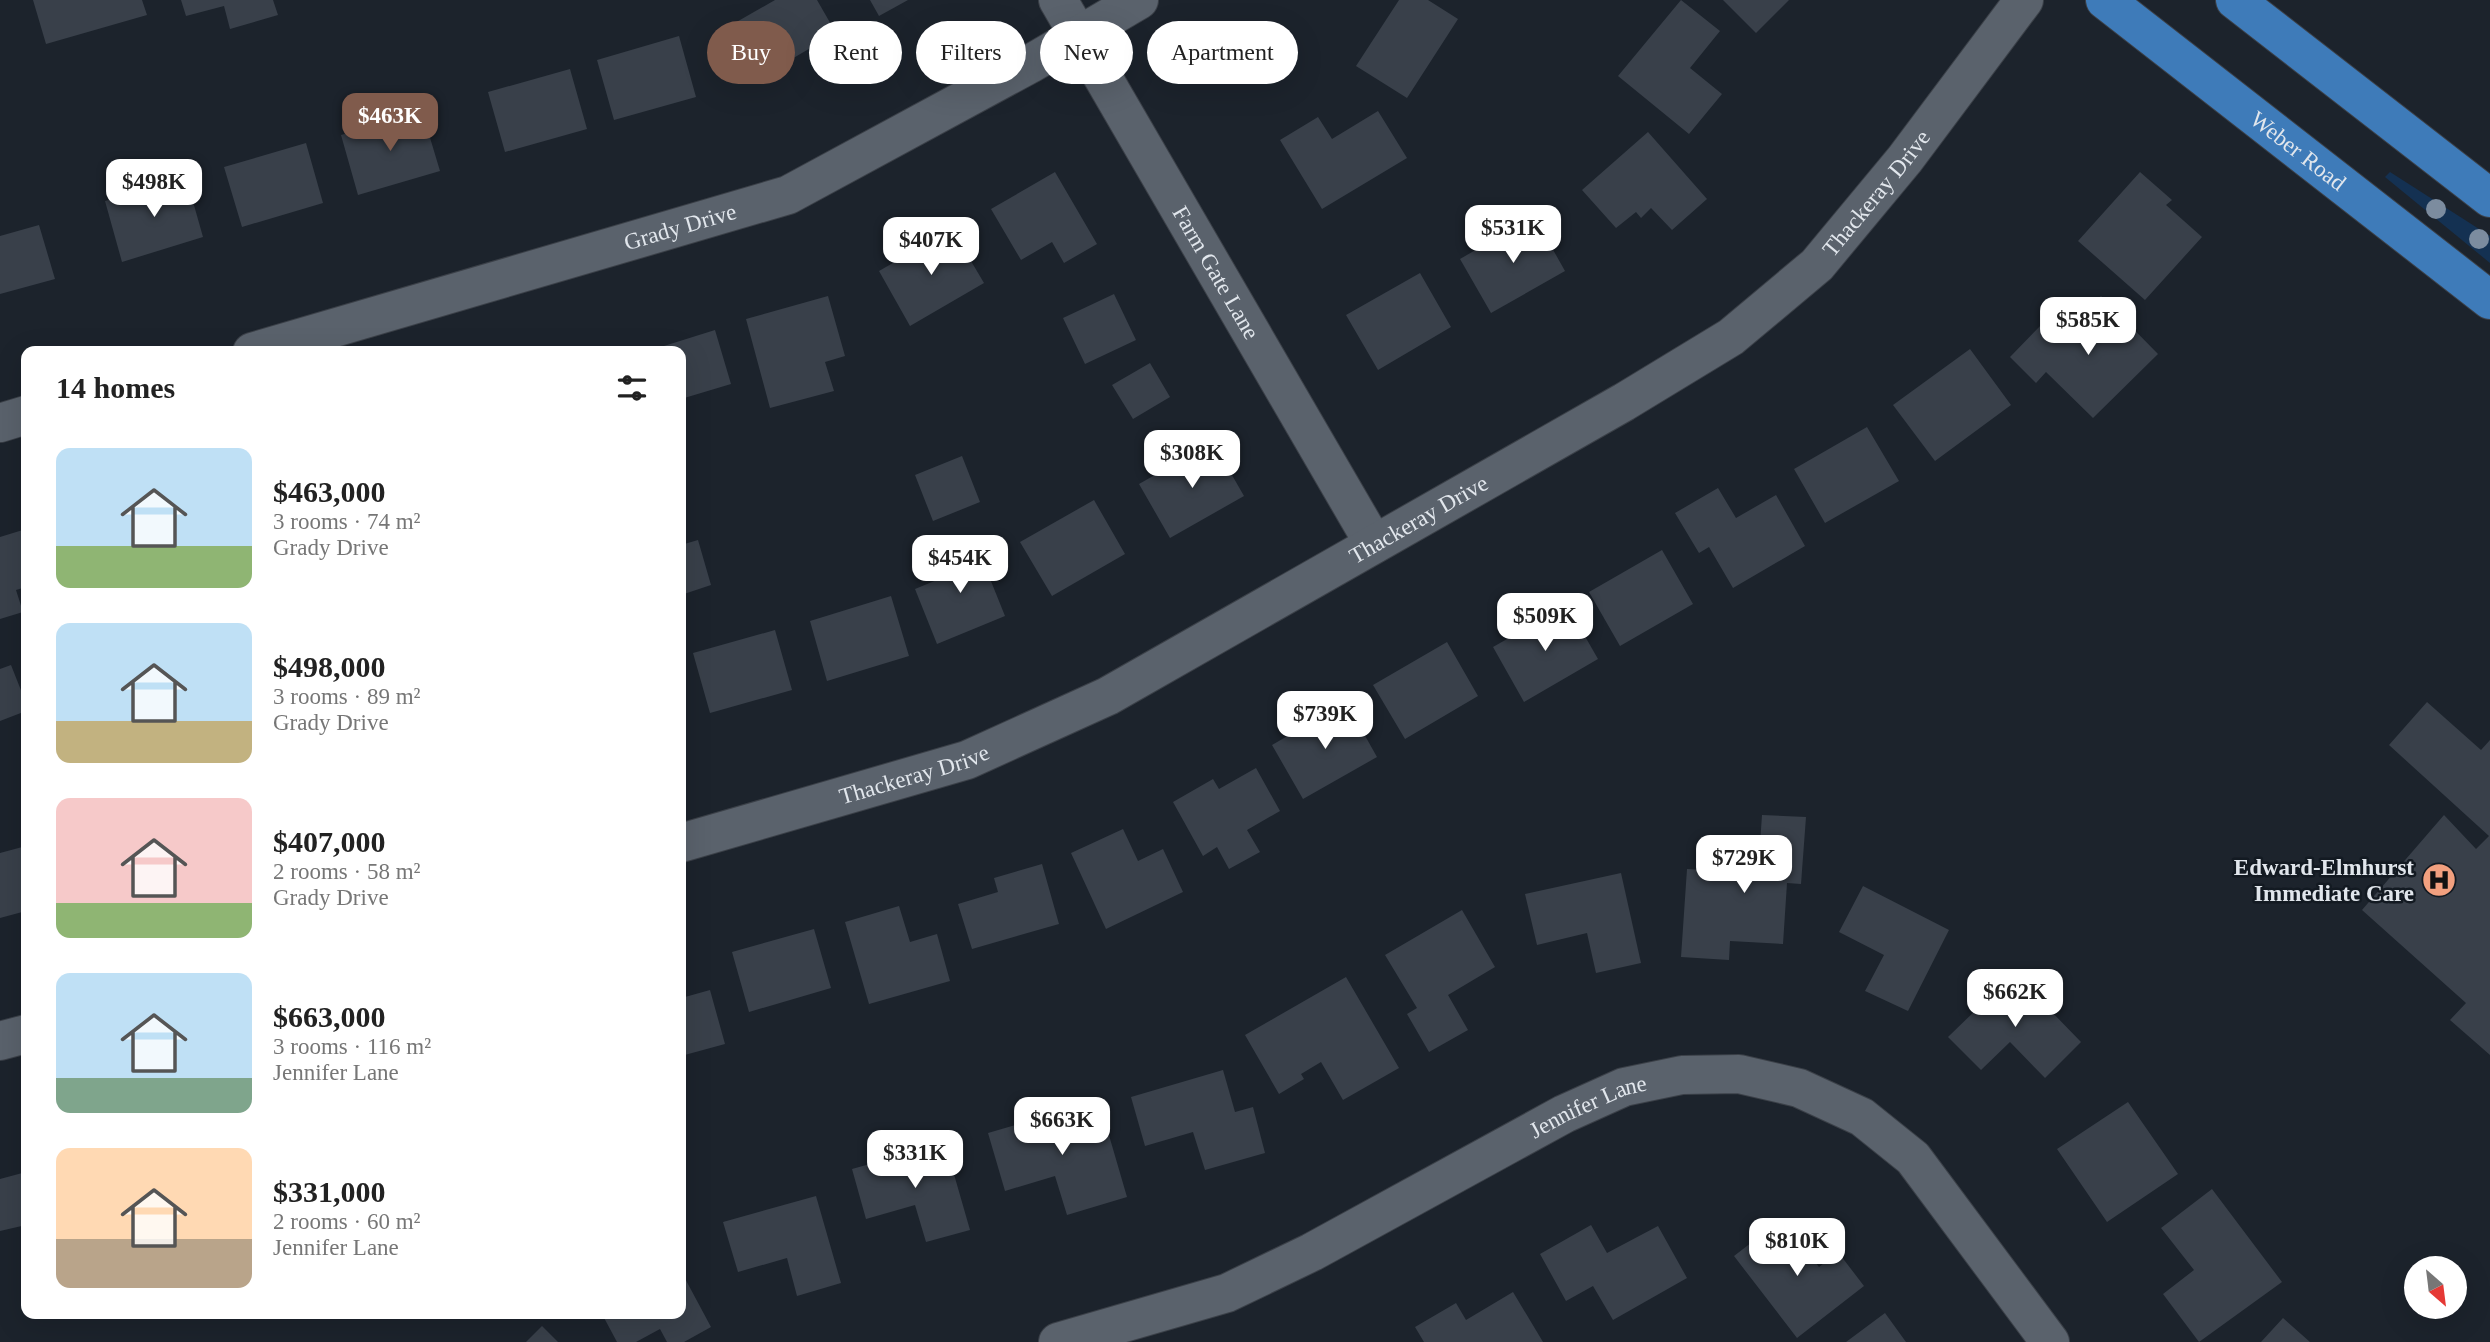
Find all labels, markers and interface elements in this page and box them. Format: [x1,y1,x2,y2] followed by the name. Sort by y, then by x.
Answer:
[707,21,795,84] chip: Buy
[809,21,902,84] chip: Rent
[916,21,1026,84] chip: Filters
[1040,21,1133,84] chip: New
[1147,21,1298,84] chip: Apartment
[341,94,439,153] pin: $463K
[358,103,422,128] text: $463K
[2246,106,2351,196] street label: Weber Road
[1817,125,1935,261] street label: Thackeray Drive
[105,160,203,219] pin: $498K
[122,169,186,194] text: $498K
[621,198,739,255] street label: Grady Drive
[1168,201,1265,343] street label: Farm Gate Lane
[1464,205,1562,265] pin: $531K
[1481,215,1545,240] text: $531K
[882,218,980,277] pin: $407K
[899,227,963,252] text: $407K
[2039,298,2137,357] pin: $585K
[2056,307,2120,332] text: $585K
[613,369,651,407] icon: filters
[56,371,175,404] text: 14 homes
[1143,430,1241,490] pin: $308K
[1160,440,1224,465] text: $308K
[1345,470,1492,568] street label: Thackeray Drive
[273,475,386,508] text: $463,000
[112,476,196,560] icon: home
[273,509,420,534] text: 3 rooms · 74 m²
[273,535,389,560] text: Grady Drive
[911,536,1009,595] pin: $454K
[928,545,992,570] text: $454K
[1496,594,1594,653] pin: $509K
[1513,603,1577,628] text: $509K
[273,650,386,683] text: $498,000
[112,651,196,735] icon: home
[273,684,420,709] text: 3 rooms · 89 m²
[1276,692,1374,751] pin: $739K
[1293,701,1357,726] text: $739K
[273,710,389,735] text: Grady Drive
[836,739,993,809] street label: Thackeray Drive
[273,825,386,858] text: $407,000
[112,826,196,910] icon: home
[1695,836,1793,895] pin: $729K
[1712,845,1776,870] text: $729K
[2234,855,2414,906] place label: Edward-Elmhurst Immediate Care
[273,859,420,884] text: 2 rooms · 58 m²
[2420,861,2458,899] hospital icon: Edward-Elmhurst Immediate Care
[273,885,389,910] text: Grady Drive
[1966,970,2064,1029] pin: $662K
[1983,979,2047,1004] text: $662K
[273,1000,386,1033] text: $663,000
[112,1001,196,1085] icon: home
[273,1034,431,1059] text: 3 rooms · 116 m²
[273,1060,399,1085] text: Jennifer Lane
[1525,1070,1649,1143] street label: Jennifer Lane
[1013,1098,1111,1157] pin: $663K
[1030,1107,1094,1132] text: $663K
[866,1130,964,1190] pin: $331K
[883,1140,947,1165] text: $331K
[273,1175,386,1208] text: $331,000
[112,1176,196,1260] icon: home
[273,1209,420,1234] text: 2 rooms · 60 m²
[1748,1218,1846,1278] pin: $810K
[1765,1228,1829,1253] text: $810K
[273,1235,399,1260] text: Jennifer Lane
[2404,1256,2468,1320] north arrow
[2404,1256,2467,1319] map controls

